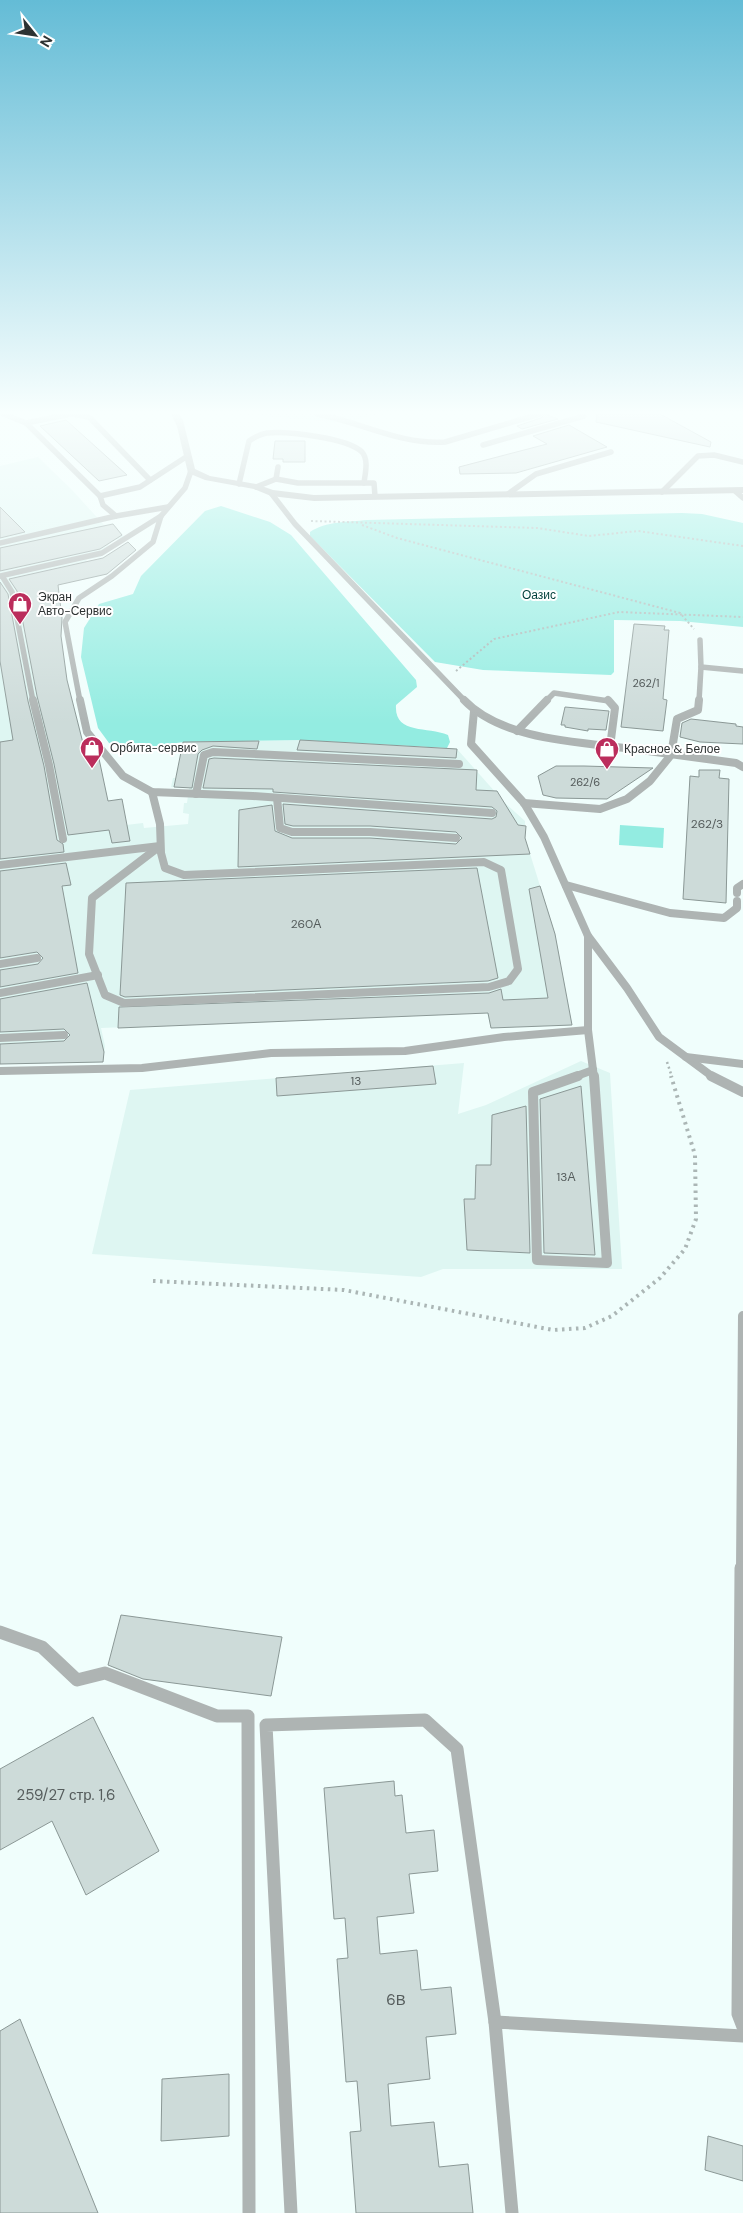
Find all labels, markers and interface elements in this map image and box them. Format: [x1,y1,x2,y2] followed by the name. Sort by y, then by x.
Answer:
[10,10,60,60] north arrow
[36,33,57,50] text: N
[522,587,556,603] park label: Оазис
[38,589,112,619] place label: Экран Авто-Сервис
[7,591,33,625] shop icon: Экран Авто-Сервис
[632,676,660,690] house number: 262/1
[79,735,105,769] shop icon: Орбита-сервис
[594,736,620,770] shop icon: Красное & Белое
[110,740,197,756] place label: Орбита-сервис
[624,741,720,757] place label: Красное & Белое
[570,775,600,789] house number: 262/6
[691,816,723,832] house number: 262/3
[291,916,321,932] house number: 260А
[351,1073,361,1089] house number: 13
[557,1169,575,1185] house number: 13А
[17,1785,115,1805] house number: 259/27 стр. 1,6
[386,1990,406,2010] house number: 6В

